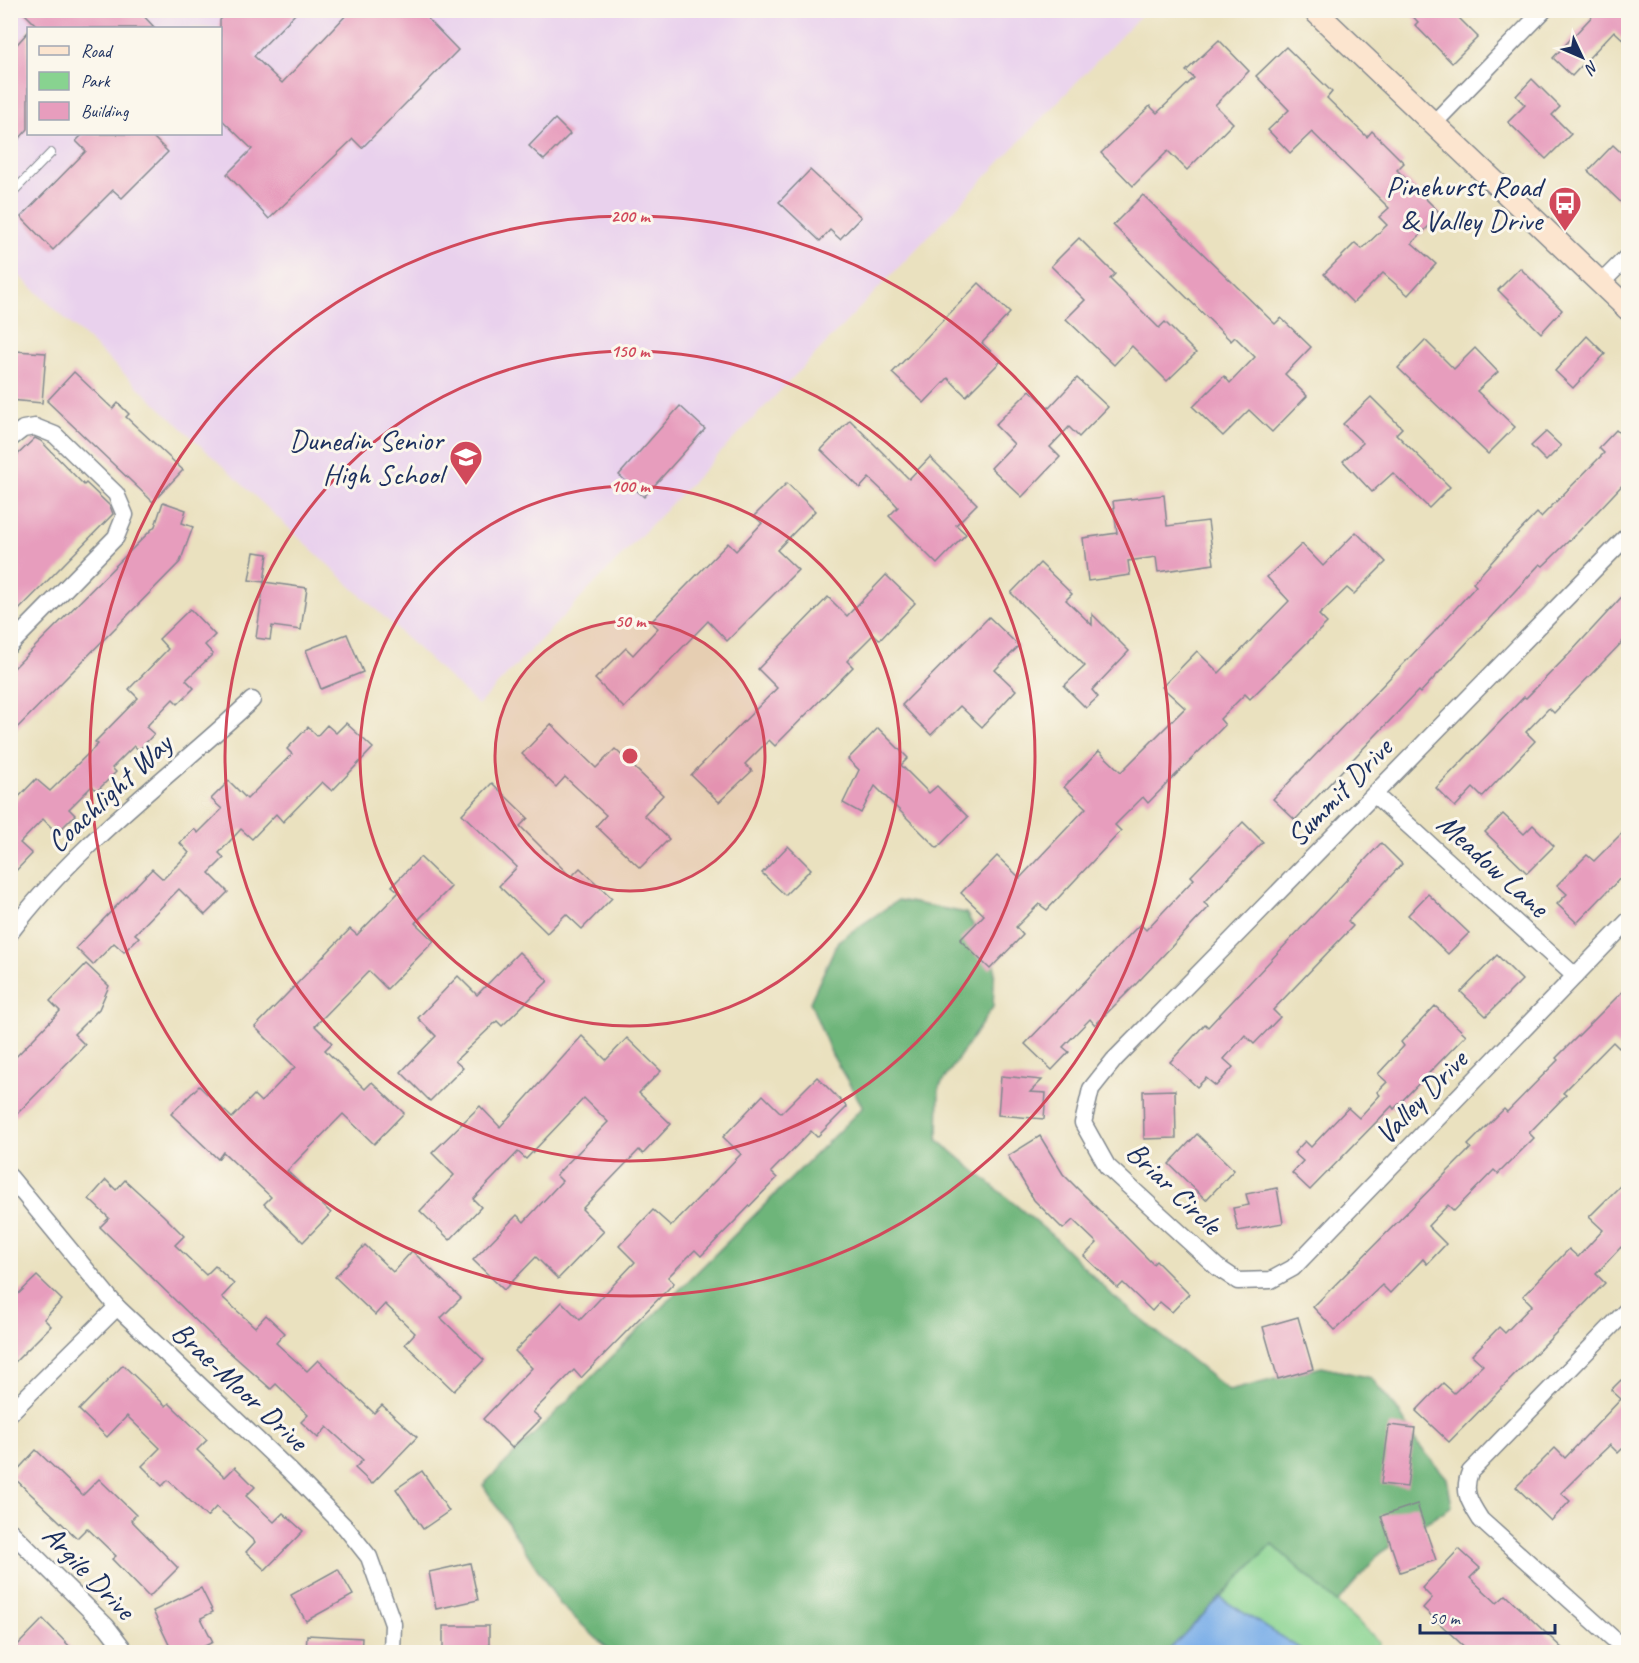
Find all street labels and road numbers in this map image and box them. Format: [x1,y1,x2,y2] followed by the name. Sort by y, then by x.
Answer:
[38,723,182,861] street label: Coachlight Way
[1278,728,1402,854] street label: Summit Drive
[1429,805,1559,927] street label: Meadow Lane
[1367,1040,1477,1152] street label: Valley Drive
[1118,1133,1231,1244] street label: Briar Circle
[164,1313,318,1460] street label: Brae-Moor Drive
[34,1516,145,1629] street label: Argile Drive

